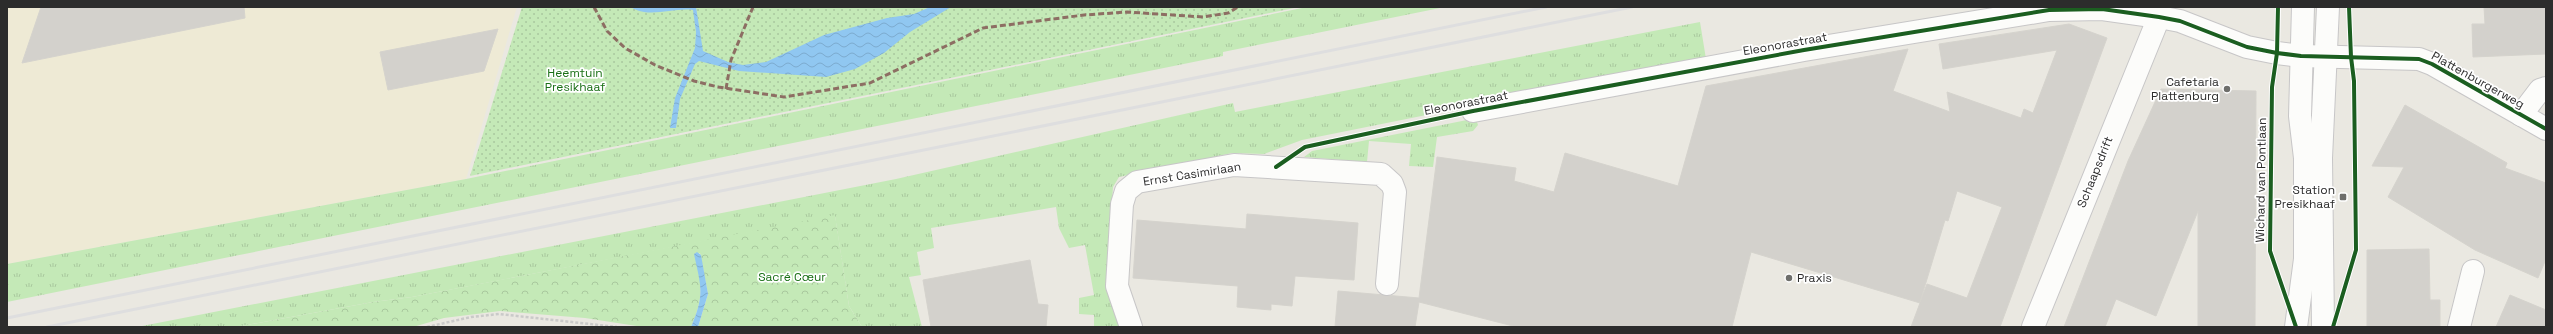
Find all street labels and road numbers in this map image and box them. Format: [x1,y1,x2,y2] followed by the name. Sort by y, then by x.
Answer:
[1742,29,1828,59] street label: Eleonorastraat
[2429,48,2527,112] street label: Plattenburgerweg
[1423,87,1509,119] street label: Eleonorastraat
[2252,117,2270,243] street label: Wichard van Pontlaan
[2073,134,2117,210] street label: Schaapsdrift
[1142,158,1242,190] street label: Ernst Casimirlaan

